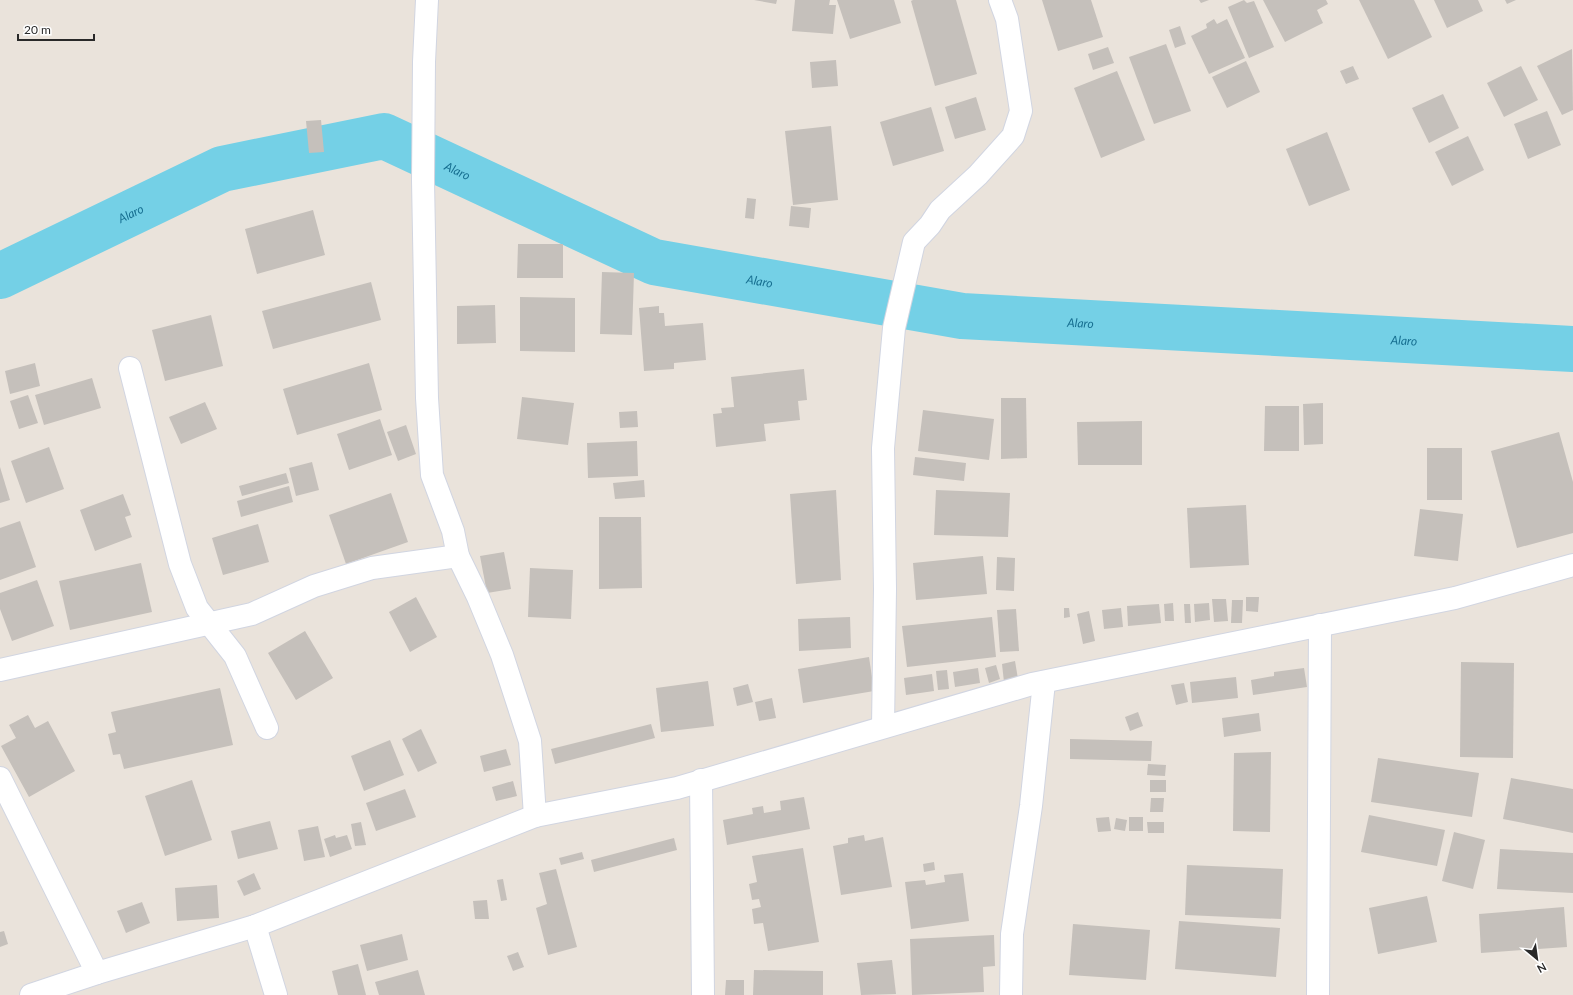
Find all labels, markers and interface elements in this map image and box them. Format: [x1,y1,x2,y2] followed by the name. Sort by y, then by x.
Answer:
[18,16,94,42] scale bar
[24,22,51,37] text: 20 m
[442,158,473,183] water label: Alaro
[115,201,146,226] water label: Alaro
[744,271,774,290] water label: Alaro
[1066,314,1094,331] water label: Alaro
[1389,332,1418,348] water label: Alaro
[1517,939,1557,979] north arrow
[1535,960,1549,976] text: N

